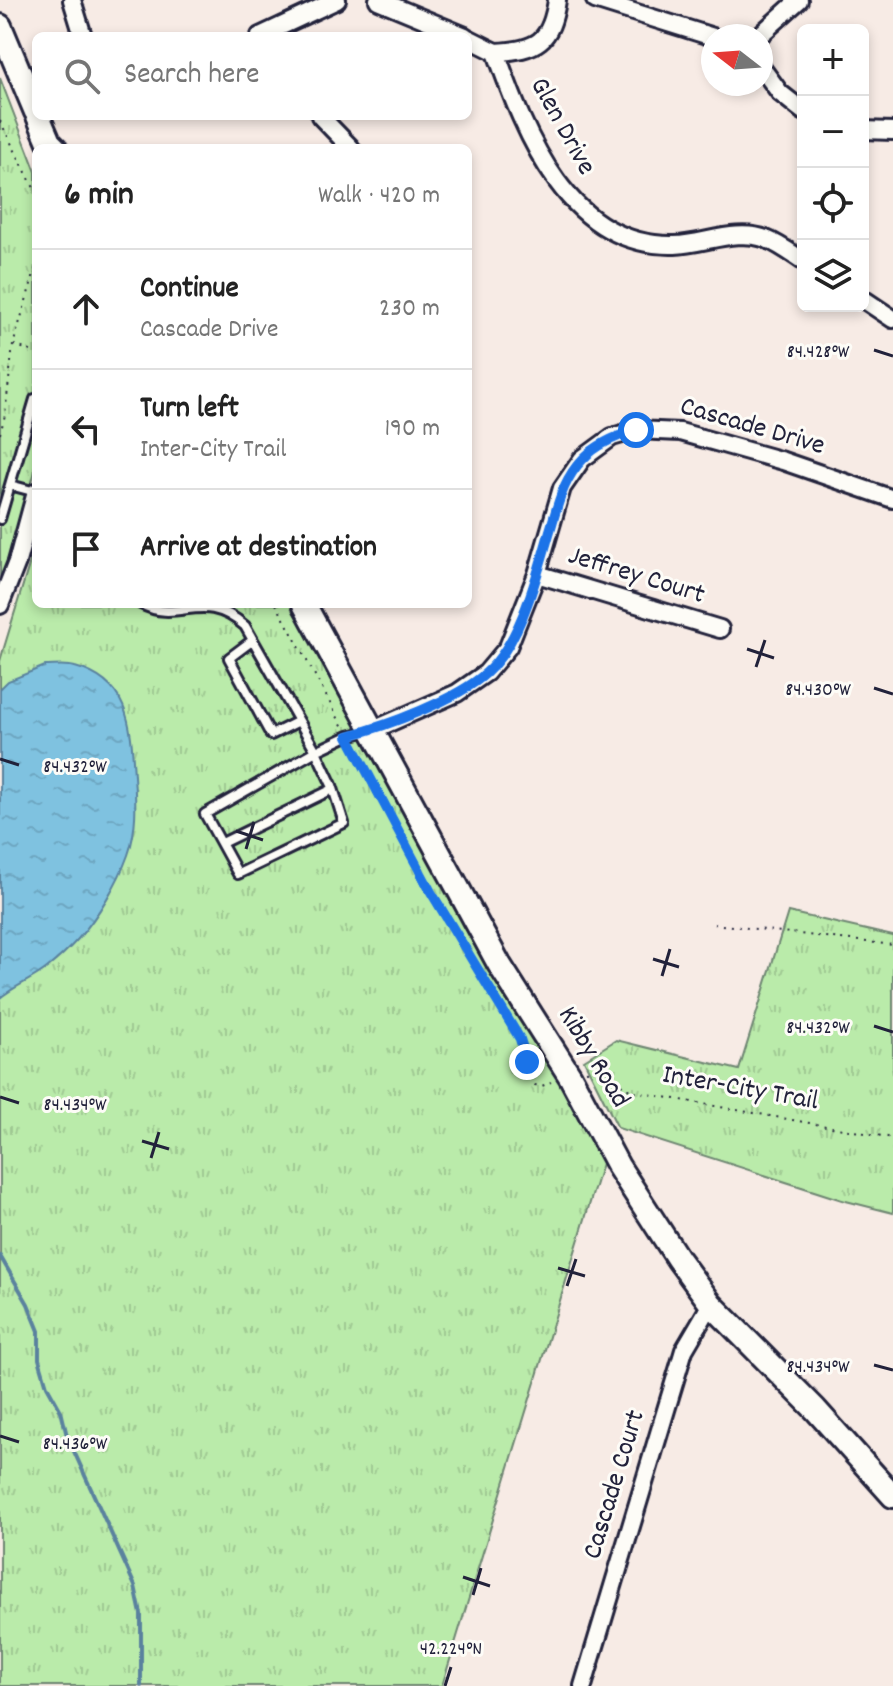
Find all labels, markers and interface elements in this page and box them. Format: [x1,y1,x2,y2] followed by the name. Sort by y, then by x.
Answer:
[701,24,773,96] north arrow
[797,24,869,312] map controls
[797,24,869,96] button: +
[32,32,472,120] search box
[60,54,104,98] icon: search
[124,55,260,98] text: Search here
[518,71,604,183] street label: Glen Drive
[797,96,869,168] button: −
[797,168,869,240] button: locate
[64,172,134,221] text: 6 min
[318,178,440,215] text: Walk · 420 m
[797,240,869,312] button: layers
[140,269,239,312] text: Continue
[64,287,108,331] icon: ahead
[379,291,440,328] text: 230 m
[140,312,278,349] text: Cascade Drive
[787,339,850,367] text: 84.428°W
[675,388,829,468] street label: Cascade Drive
[140,389,239,432] text: Turn left
[64,407,108,451] icon: left
[384,411,440,448] text: 190 m
[618,412,654,448] route start
[140,432,287,469] text: Inter-City Trail
[64,527,108,571] icon: arrive
[140,528,377,571] text: Arrive at destination
[563,537,709,617] street label: Jeffrey Court
[785,677,851,705] text: 84.430°W
[43,754,107,782] text: 84.432°W
[546,1000,638,1116] street label: Kibby Road
[786,1015,850,1043] text: 84.432°W
[509,1044,545,1080] route end
[659,1057,821,1123] street label: Inter-City Trail
[43,1092,107,1120] text: 84.434°W
[786,1354,850,1382] text: 84.434°W
[574,1405,658,1565] street label: Cascade Court
[43,1431,108,1459] text: 84.436°W
[420,1636,482,1664] text: 42.224°N

